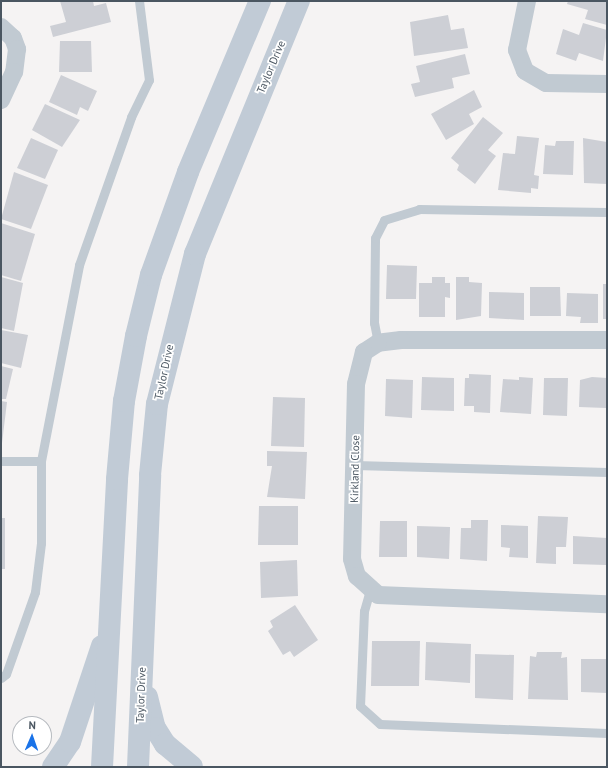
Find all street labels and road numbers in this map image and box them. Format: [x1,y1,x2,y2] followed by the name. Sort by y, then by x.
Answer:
[254,39,288,95] street label: Taylor Drive
[152,343,176,401] street label: Taylor Drive
[348,435,362,503] street label: Kirkland Close
[133,667,149,723] street label: Taylor Drive

